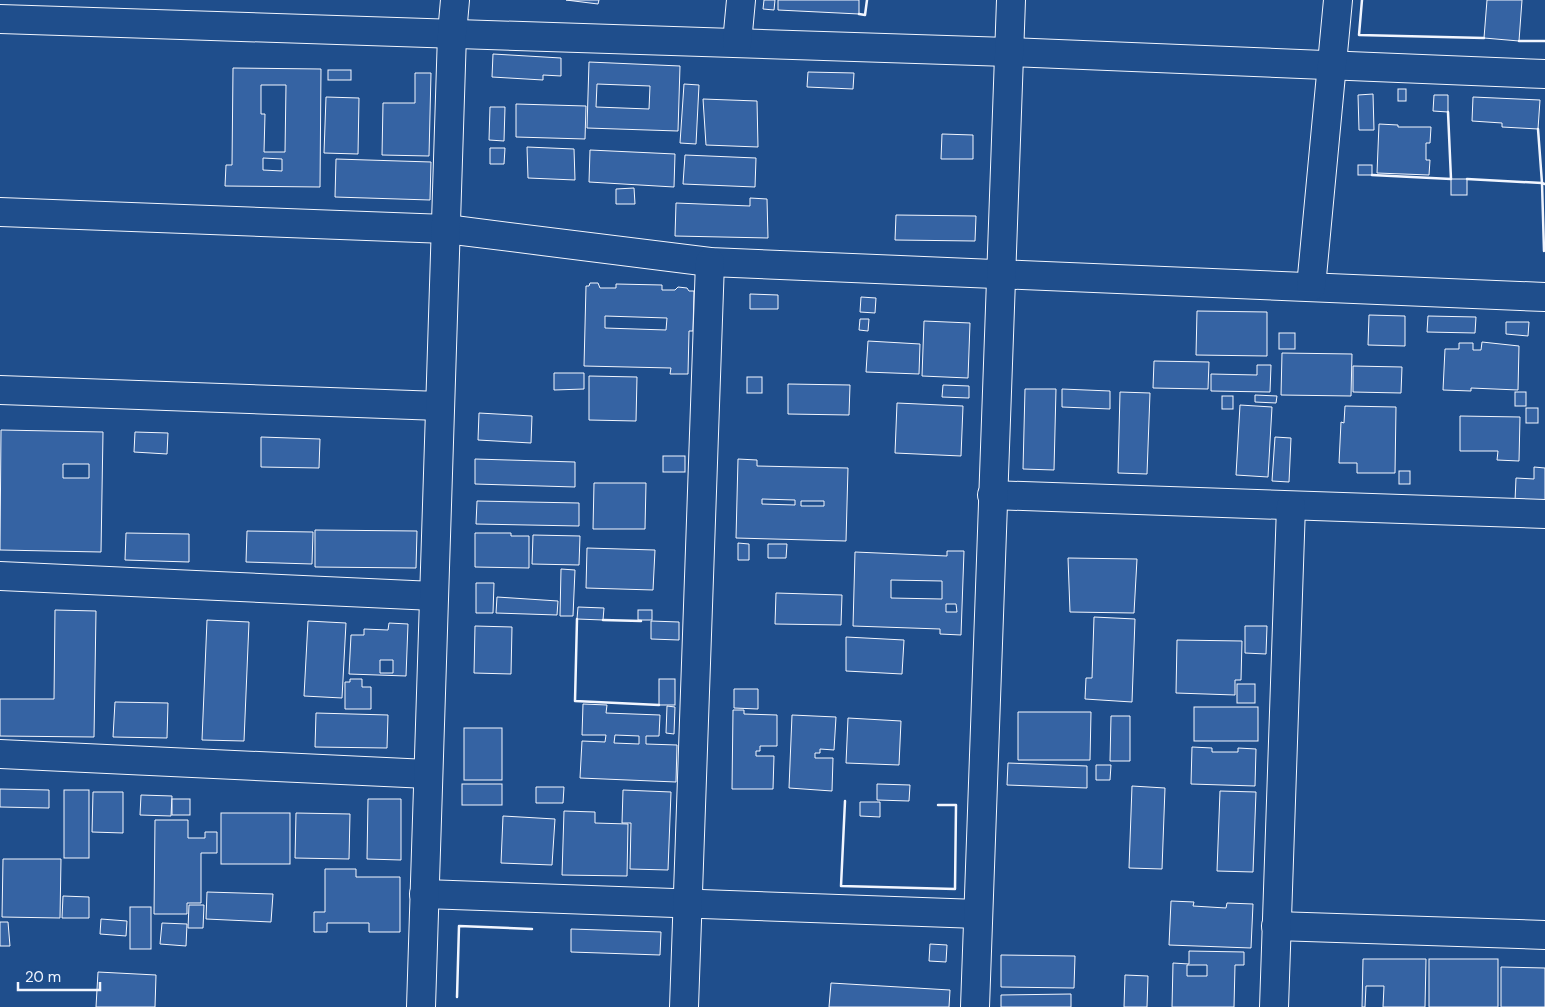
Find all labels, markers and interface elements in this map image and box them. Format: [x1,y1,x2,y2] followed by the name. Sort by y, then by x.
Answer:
[18,960,100,992] scale bar
[25,967,61,987] text: 20 m

